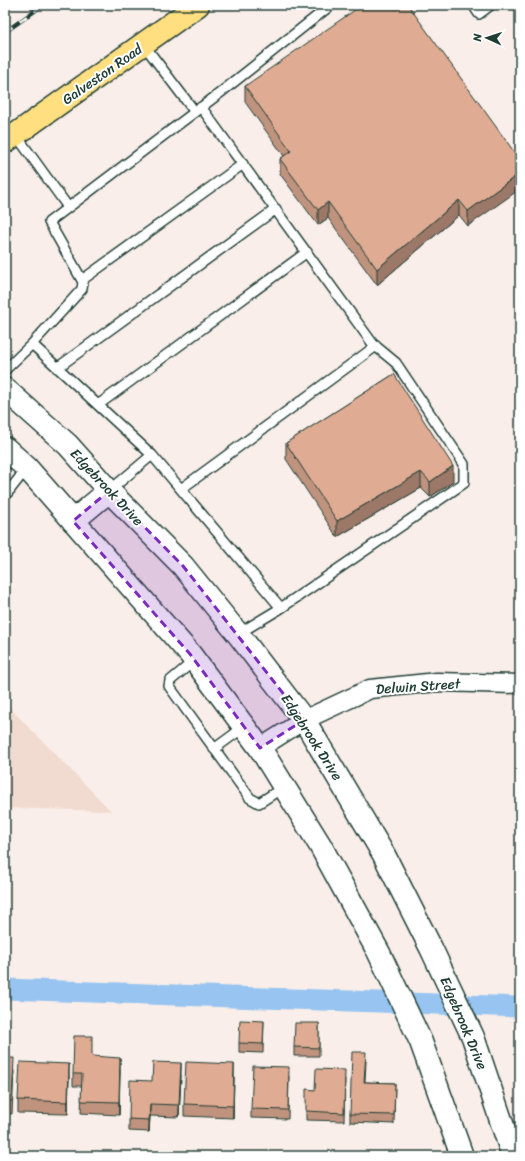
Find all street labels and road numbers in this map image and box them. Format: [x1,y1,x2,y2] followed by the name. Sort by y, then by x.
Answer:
[57,36,149,111] street label: Galveston Road
[64,442,150,532] street label: Edgebrook Drive
[375,671,462,702] street label: Delwin Street
[274,689,349,786] street label: Edgebrook Drive
[433,973,494,1074] street label: Edgebrook Drive

